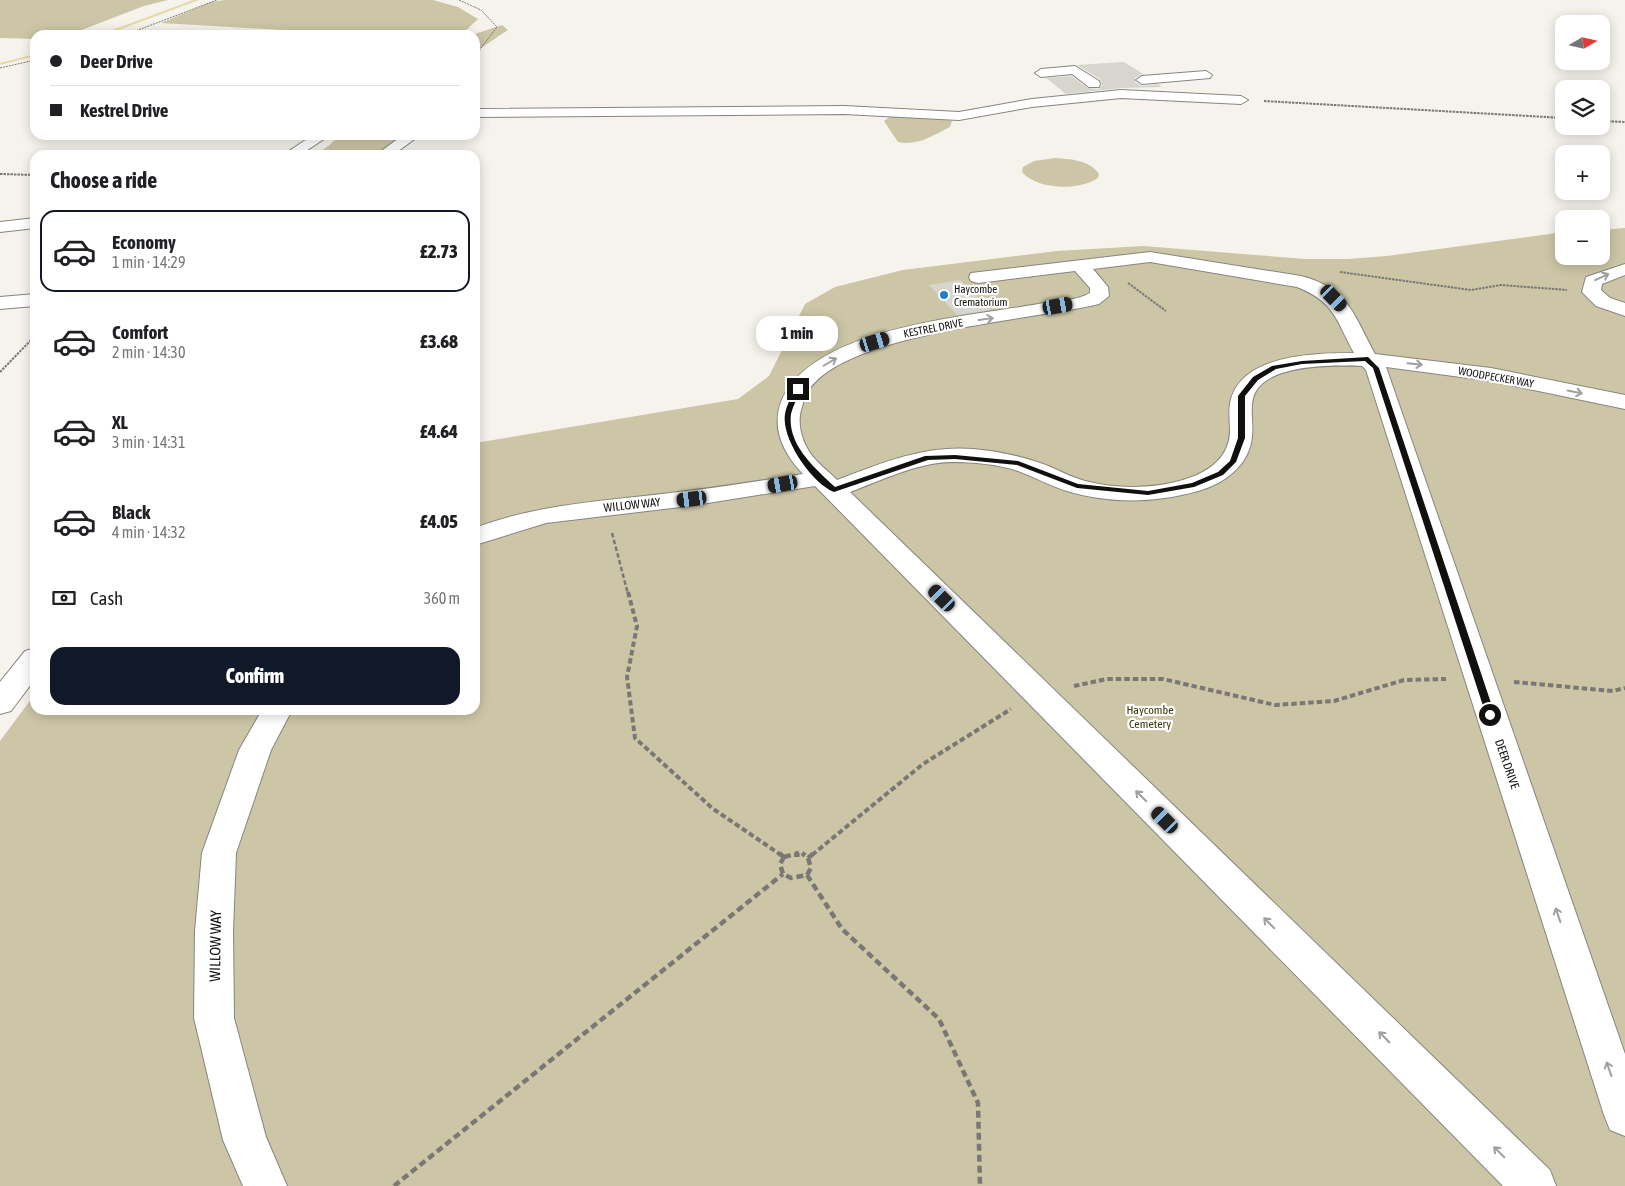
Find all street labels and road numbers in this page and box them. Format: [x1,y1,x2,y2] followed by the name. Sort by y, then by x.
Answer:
[902,316,964,340] street label: KESTREL DRIVE
[1457,364,1535,390] street label: WOODPECKER WAY
[603,495,662,515] street label: WILLOW WAY
[1492,737,1522,791] street label: DEER DRIVE
[206,910,224,982] street label: WILLOW WAY

